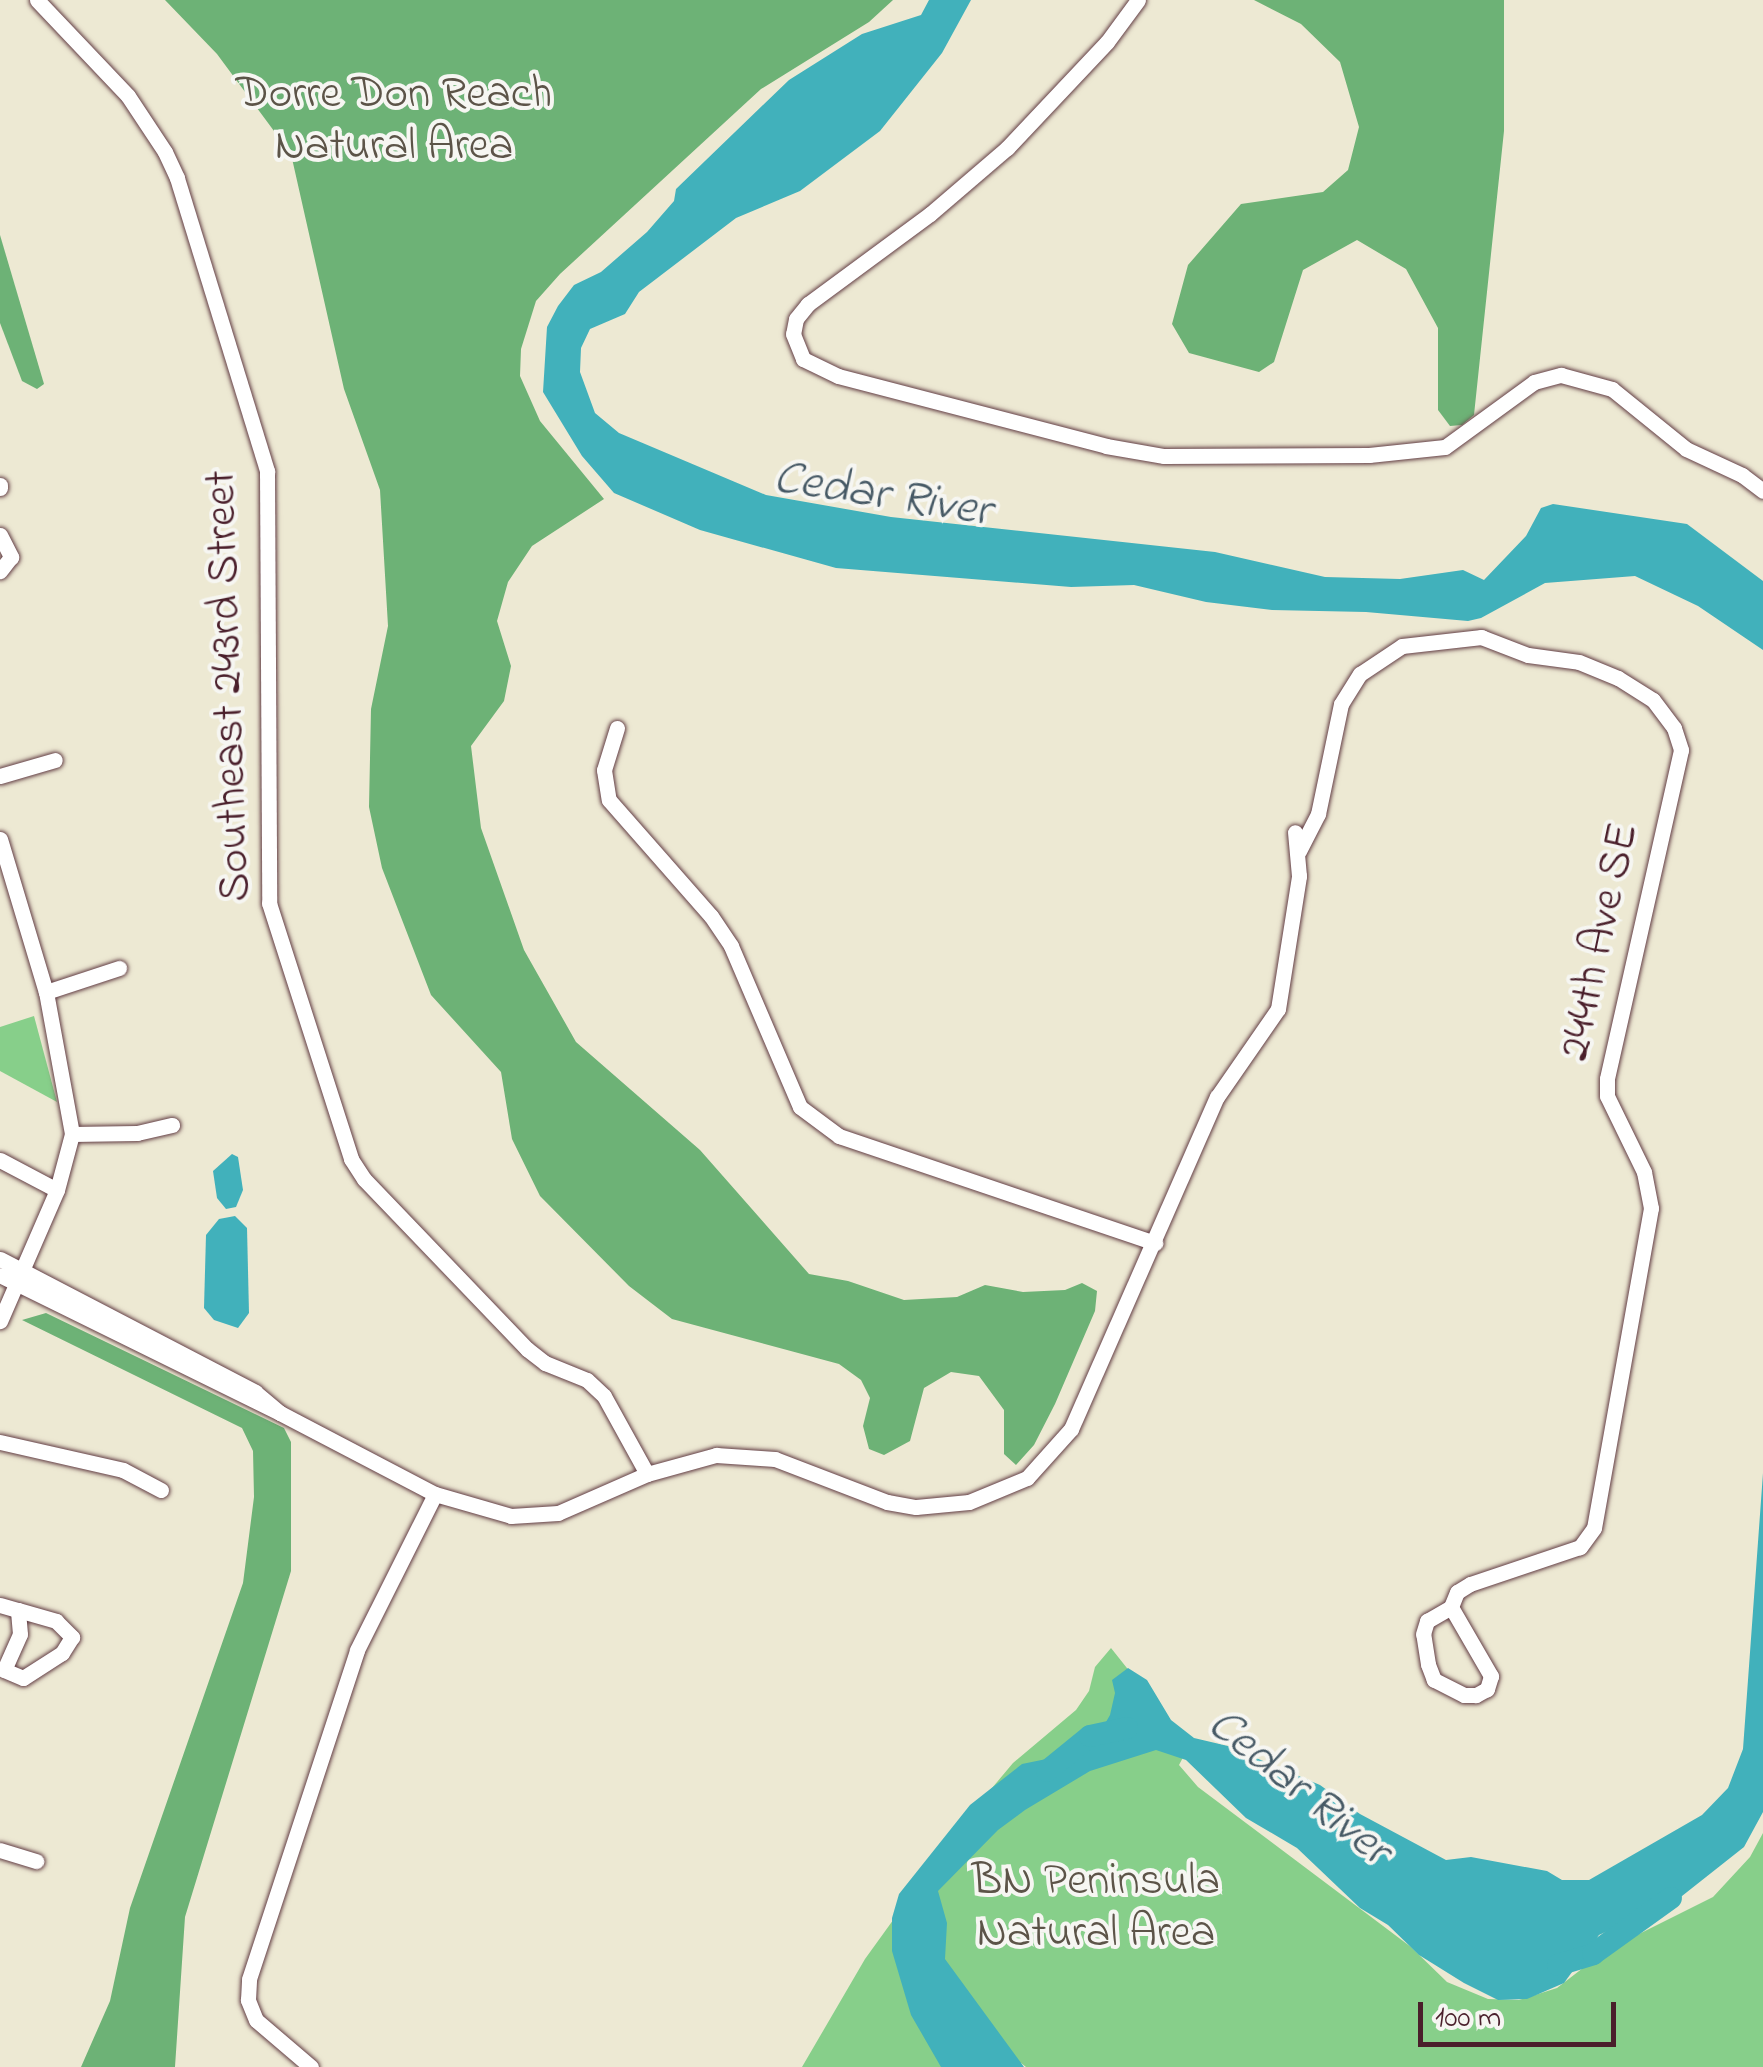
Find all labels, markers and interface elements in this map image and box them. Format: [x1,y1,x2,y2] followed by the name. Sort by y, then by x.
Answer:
[236,69,552,175] park label: Dorre Don Reach Natural Area
[769,450,995,542] water label: Cedar River
[195,469,265,903] street label: Southeast 243rd Street
[1550,818,1652,1066] street label: 244th Ave SE
[1195,1697,1401,1879] water label: Cedar River
[972,1856,1220,1962] park label: BN Peninsula Natural Area
[1423,1982,1620,2044] scale bar
[1435,1997,1501,2041] text: 100 m

